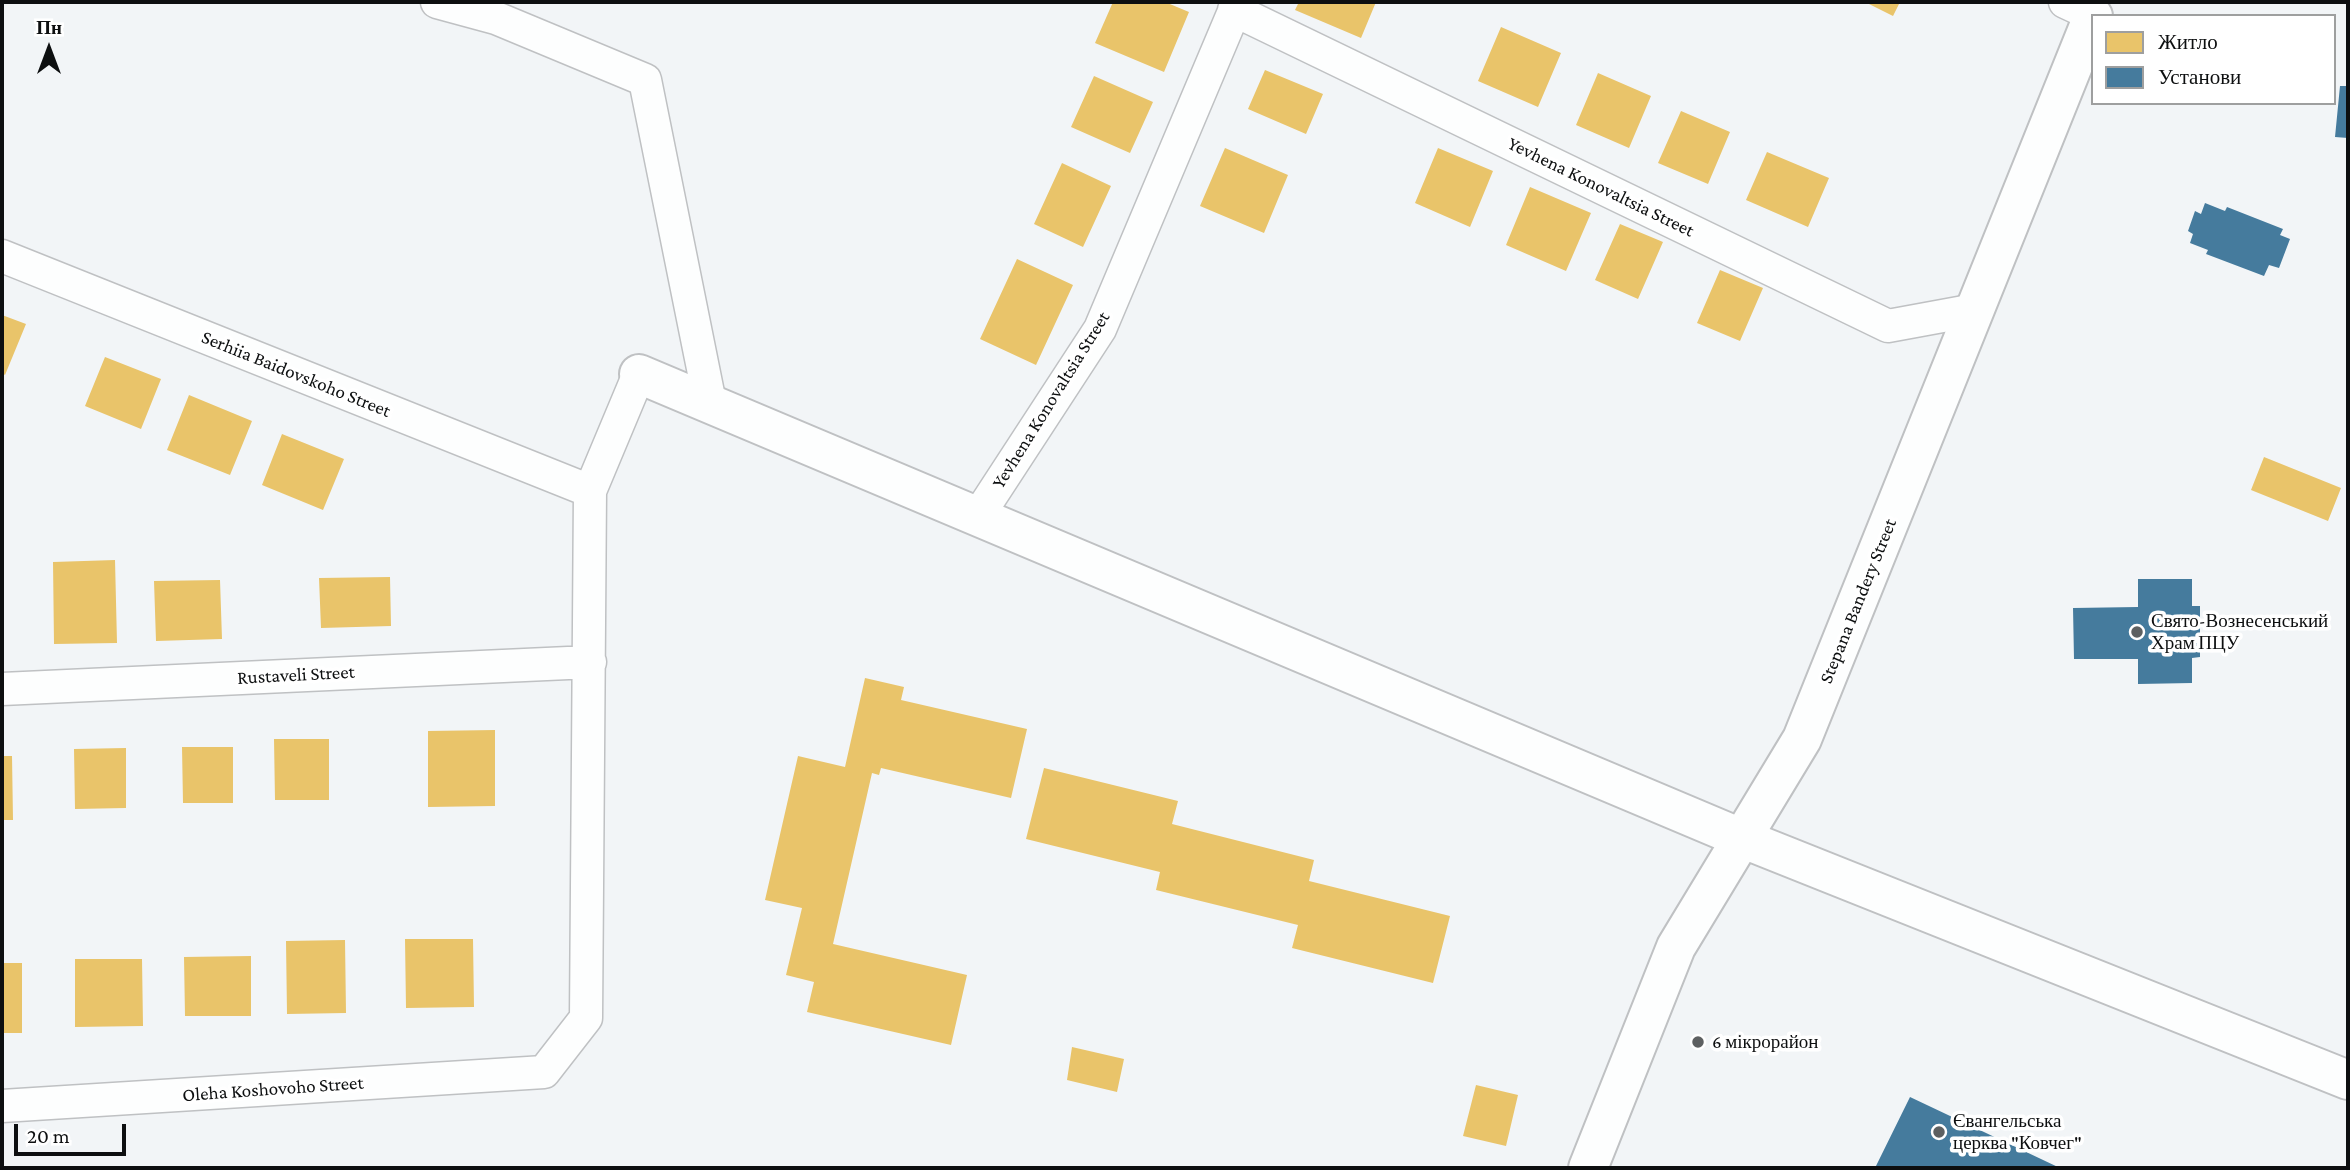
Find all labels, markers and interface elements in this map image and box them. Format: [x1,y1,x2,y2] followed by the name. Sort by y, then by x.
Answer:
[14,14,84,84] north arrow
[2091,14,2336,105] legend
[36,17,62,38] text: Пн
[2158,30,2218,54] text: Житло
[2158,65,2241,89] text: Установи
[1504,132,1698,242] street label: Yevhena Konovaltsia Street
[987,307,1115,493] street label: Yevhena Konovaltsia Street
[198,326,394,422] street label: Serhiia Baidovskoho Street
[1814,515,1902,687] street label: Stepana Bandery Street
[2151,610,2328,654] place label: Свято-Вознесенський Храм ПЦУ
[2129,624,2145,640] marker: Свято-Вознесенський Храм ПЦУ
[237,661,355,689] street label: Rustaveli Street
[1712,1031,1819,1053] place label: 6 мікрорайон
[1690,1034,1706,1050] marker: 6 мікрорайон
[182,1071,364,1107] street label: Oleha Koshovoho Street
[18,1110,130,1154] scale bar
[1953,1110,2082,1154] place label: Євангельська церква "Ковчег"
[27,1124,70,1148] text: 20 m
[1931,1124,1947,1140] marker: Євангельська церква "Ковчег"

